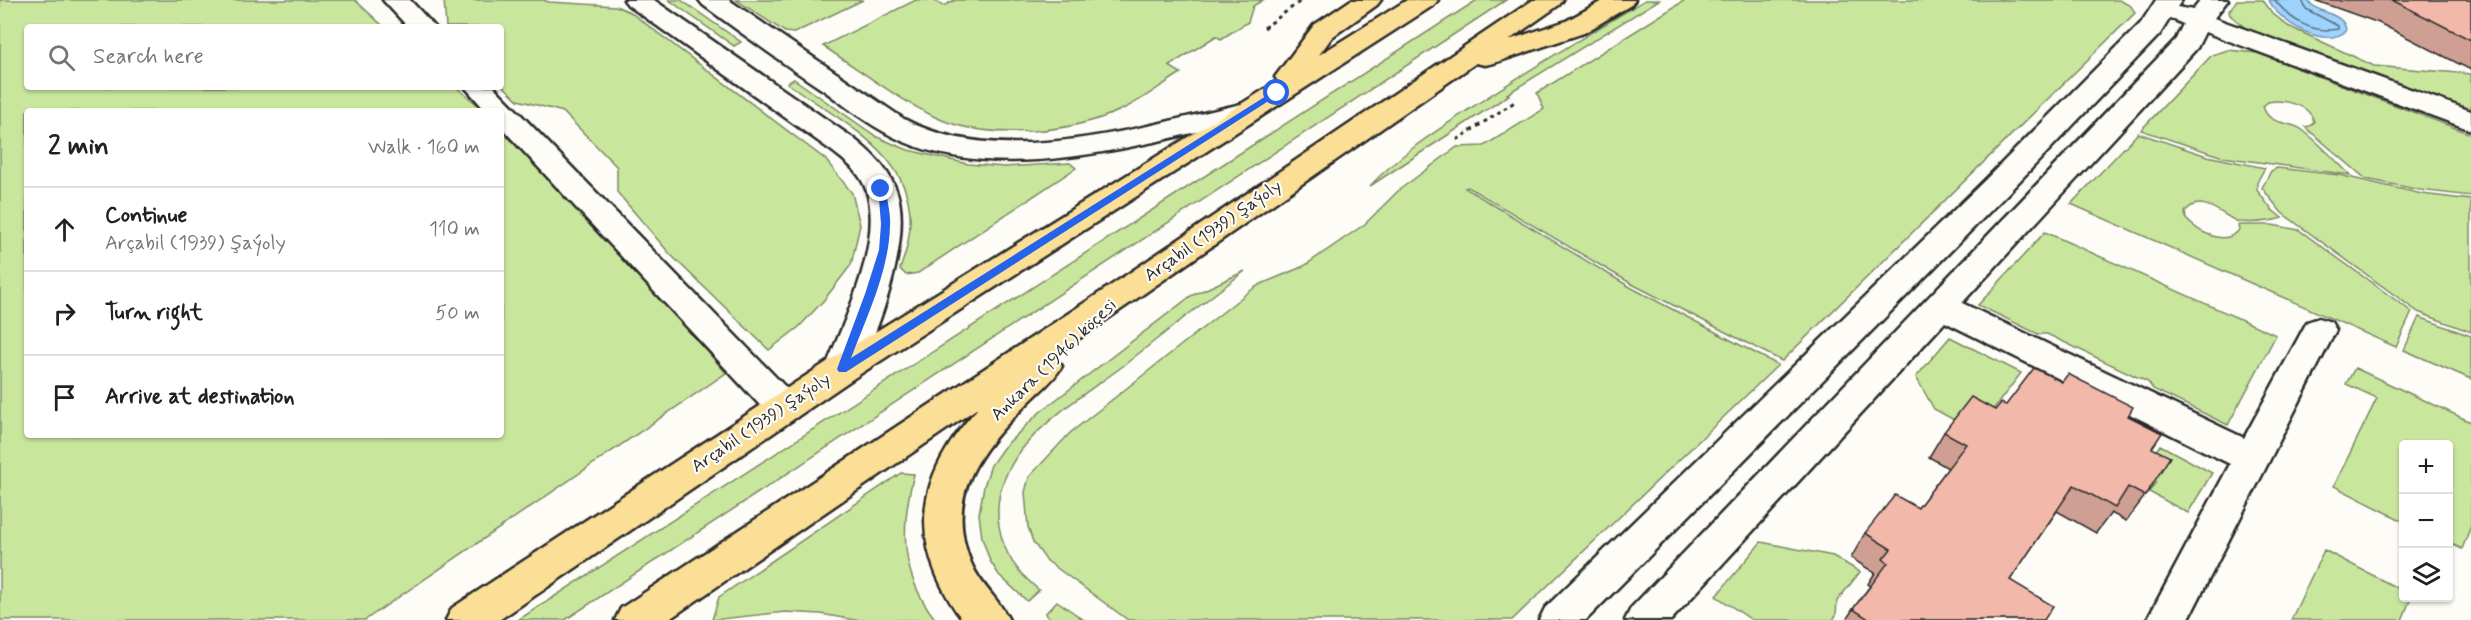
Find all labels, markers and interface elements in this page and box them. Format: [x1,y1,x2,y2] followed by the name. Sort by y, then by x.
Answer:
[24,24,504,90] search box
[45,41,78,74] icon: search
[93,43,204,71] text: Search here
[1263,79,1289,105] route start
[48,130,109,164] text: 2 min
[368,134,480,161] text: Walk · 160 m
[867,175,893,201] route end
[1139,175,1287,287] street label: Arçabil (1939) şaýoly
[105,202,187,230] text: Continue
[48,213,81,246] icon: ahead
[429,216,480,243] text: 110 m
[105,230,286,257] text: Arçabil (1939) şaýoly
[986,294,1122,426] street label: Ankara (1946) köçesi
[48,297,81,330] icon: right
[105,299,203,327] text: Turn right
[435,300,480,327] text: 50 m
[687,368,835,478] street label: Arçabil (1939) şaýoly
[48,381,81,414] icon: arrive
[105,383,295,411] text: Arrive at destination
[2399,440,2453,602] map controls
[2399,440,2453,494] button: +
[2399,494,2453,548] button: −
[2399,548,2453,602] button: layers

